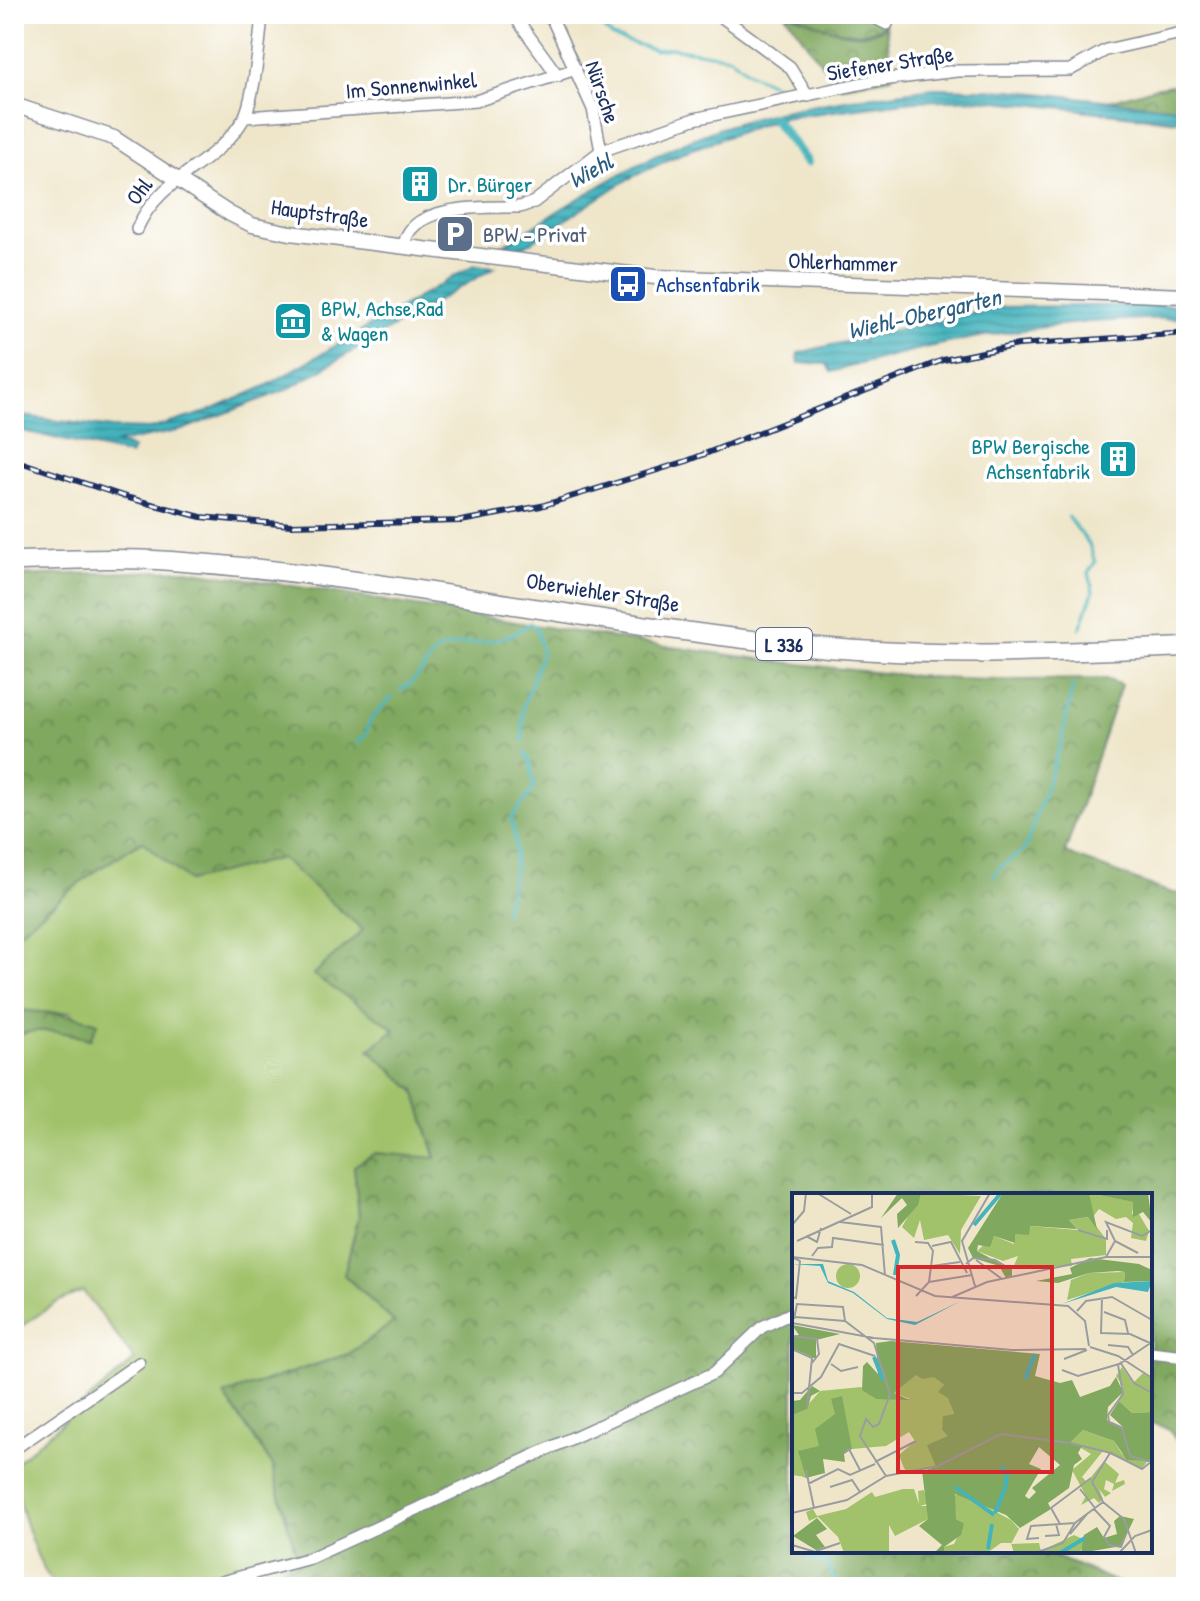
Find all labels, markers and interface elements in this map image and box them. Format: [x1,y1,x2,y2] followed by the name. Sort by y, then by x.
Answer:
[825,38,956,88] street label: Siefener Straße
[578,57,628,127] street label: Nürsche
[344,64,478,106] street label: Im Sonnenwinkel
[562,144,619,195] water label: Wiehl
[399,163,441,205] building icon: Dr. Bürger
[448,169,533,199] place label: Dr. Bürger
[119,171,159,211] street label: Ohl
[269,191,371,235] street label: Hauptstraße
[434,213,476,255] parking icon: BPW - Privat
[483,219,587,249] place label: BPW - Privat
[788,245,899,279] street label: Ohlerhammer
[607,263,649,305] bus stop icon: Achsenfabrik
[656,269,760,299] place label: Achsenfabrik
[844,279,1006,347] water label: Wiehl-Obergarten
[321,293,444,348] place label: BPW, Achse,Rad & Wagen
[272,300,314,342] museum icon: BPW, Achse,Rad & Wagen
[972,431,1090,486] place label: BPW Bergische Achsenfabrik
[1097,438,1139,480] building icon: BPW Bergische Achsenfabrik
[524,565,682,619] street label: Oberwiehler Straße
[756,628,812,660] road number: L 336
[792,1193,1152,1553] inset map

